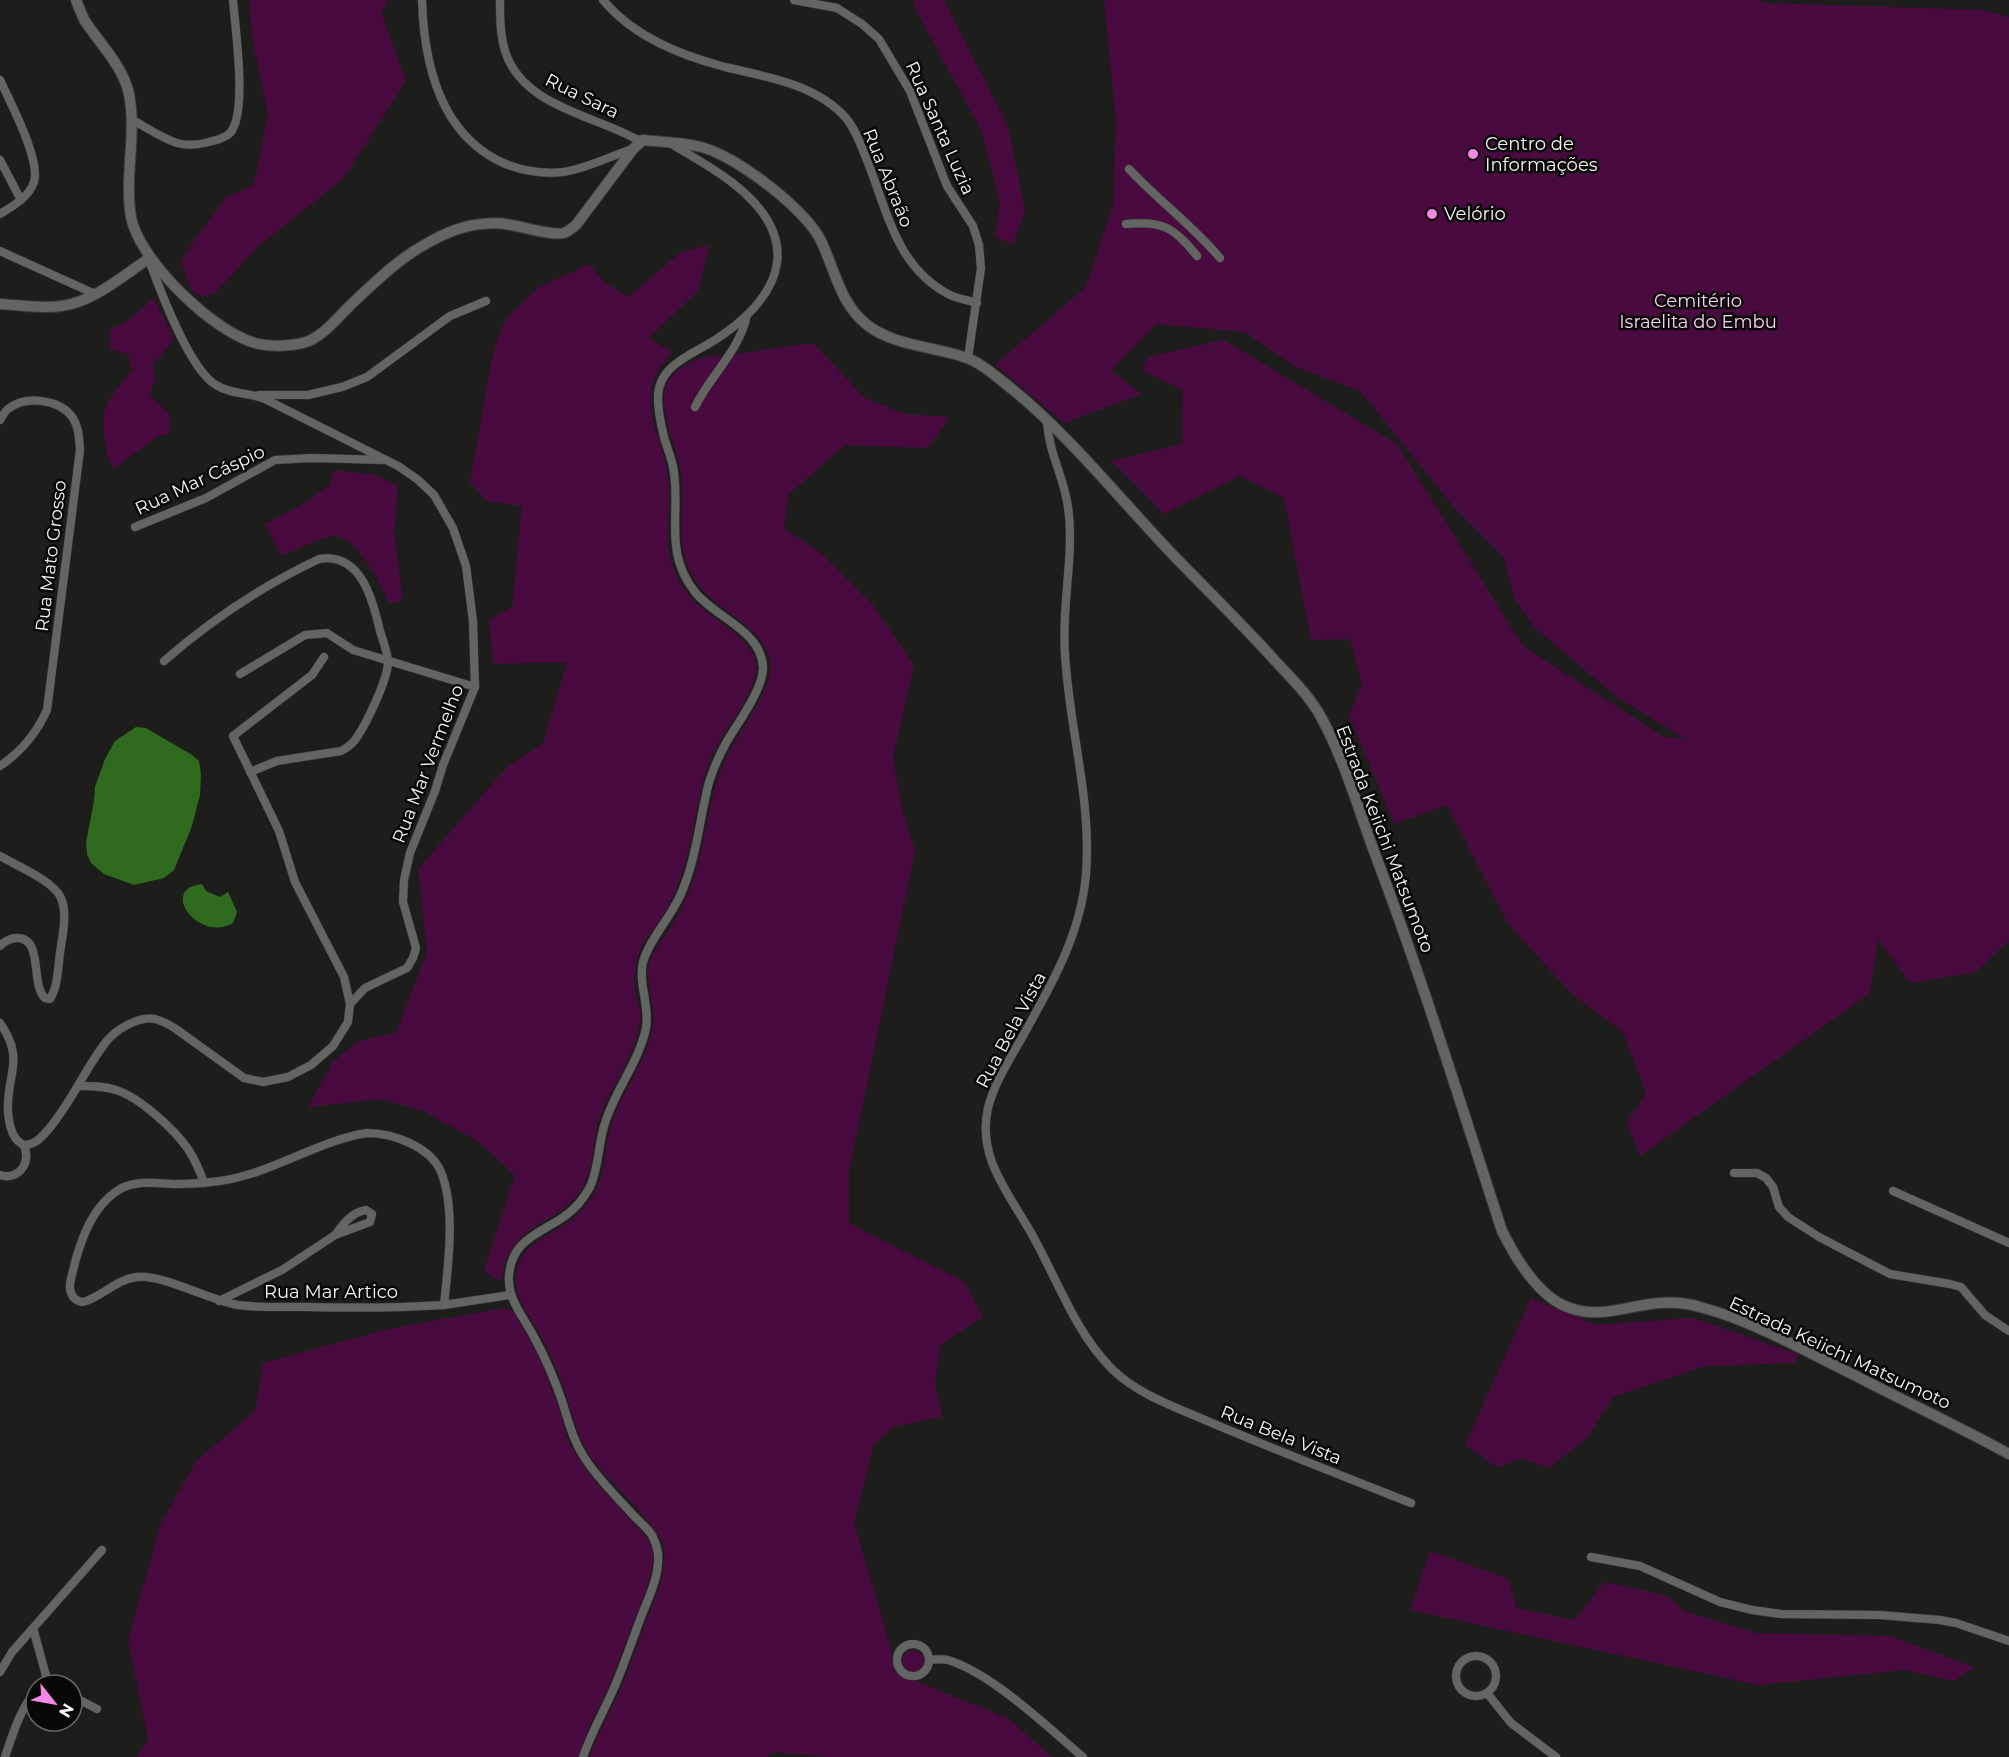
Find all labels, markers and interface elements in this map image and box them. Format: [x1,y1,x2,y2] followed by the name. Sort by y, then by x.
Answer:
[901,58,979,198] street label: Rua Santa Luzia
[542,69,622,123] street label: Rua Sara
[858,125,918,231] street label: Rua Abraão
[1485,133,1598,176] place label: Centro de Informações
[1466,147,1480,161] marker: Centro de Informações
[1444,203,1506,225] place label: Velório
[1425,207,1439,221] marker: Velório
[1619,290,1777,333] park label: Cemitério Israelita do Embu
[132,440,268,520] street label: Rua Mar Cáspio
[31,479,71,633] street label: Rua Mato Grosso
[388,682,468,846] street label: Rua Mar Vermelho
[1331,722,1439,956] street label: Estrada Keiichi Matsumoto
[971,968,1051,1092] street label: Rua Bela Vista
[264,1281,398,1303] street label: Rua Mar Artico
[1726,1292,1954,1414] street label: Estrada Keiichi Matsumoto
[1217,1401,1345,1469] street label: Rua Bela Vista
[24,1673,84,1733] north arrow
[55,1700,78,1721] text: N

